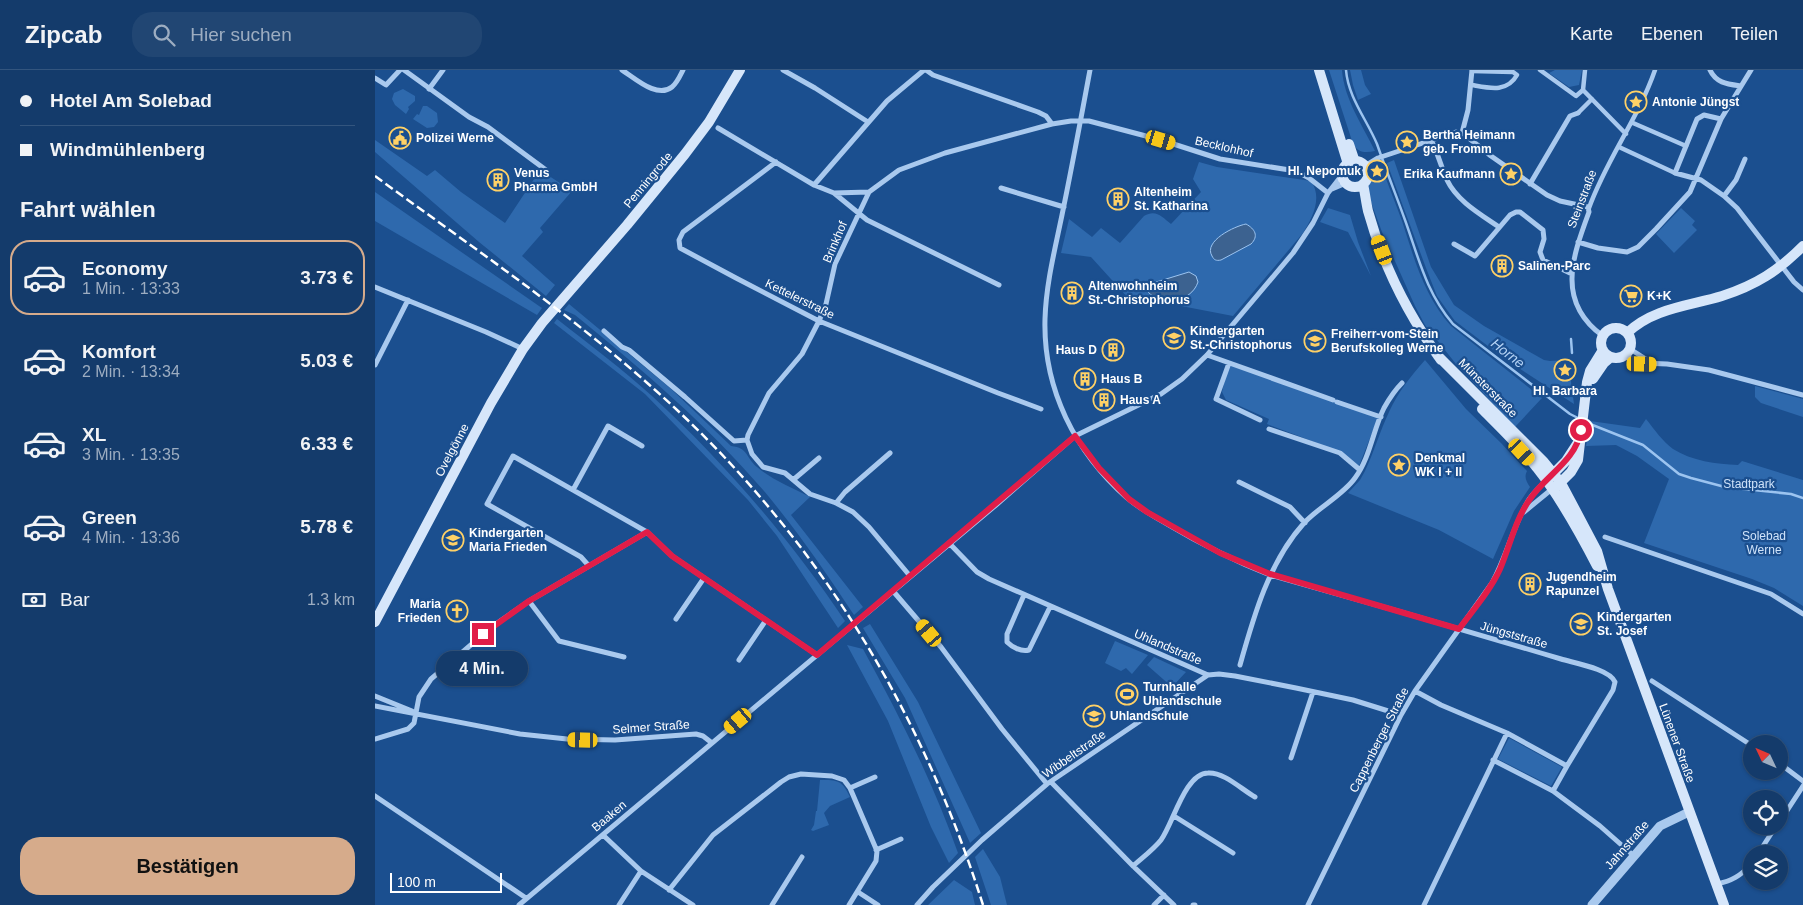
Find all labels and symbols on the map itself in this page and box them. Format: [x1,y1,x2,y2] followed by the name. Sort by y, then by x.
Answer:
[1624,90,1648,114] place icon: Antonie Jüngst
[1652,95,1739,109] place label: Antonie Jüngst
[388,126,412,150] public building icon: Polizei Werne
[1144,128,1177,152] car
[1423,128,1515,156] place label: Bertha Heimann geb. Fromm
[1395,130,1419,154] place icon: Bertha Heimann geb. Fromm
[416,131,494,145] place label: Polizei Werne
[1193,134,1255,161] street label: Becklohhof
[621,149,675,211] street label: Penningrode
[1365,159,1389,183] place icon: Hl. Nepomuk
[1499,162,1523,186] place icon: Erika Kaufmann
[1288,164,1361,178] place label: Hl. Nepomuk
[514,166,597,194] place label: Venus Pharma GmbH
[1404,167,1495,181] place label: Erika Kaufmann
[486,168,510,192] building icon: Venus Pharma GmbH
[1564,168,1600,230] street label: Steinstraße
[1134,185,1208,213] place label: Altenheim St. Katharina
[1106,187,1130,211] building icon: Altenheim St. Katharina
[820,218,850,265] street label: Brinkhof
[1369,233,1394,267] car
[1490,254,1514,278] building icon: Salinen-Parc
[1518,259,1591,273] place label: Salinen-Parc
[763,276,837,322] street label: Kettelerstraße
[1088,279,1190,307] place label: Altenwohnheim St.-Christophorus
[1060,281,1084,305] building icon: Altenwohnheim St.-Christophorus
[1619,284,1643,308] supermarket icon: K+K
[1647,289,1672,303] place label: K+K
[1190,324,1292,352] place label: Kindergarten St.-Christophorus
[1162,326,1186,350] school or university icon: Kindergarten St.-Christophorus
[1331,327,1444,355] place label: Freiherr-vom-Stein Berufskolleg Werne
[1303,329,1327,353] school or university icon: Freiherr-vom-Stein Berufskolleg Werne
[1488,335,1528,371] water label: Horne
[1101,338,1125,362] building icon: Haus D
[1056,343,1097,357] place label: Haus D
[1456,356,1521,421] street label: Münsterstraße
[1626,356,1657,372] car
[1553,358,1577,382] place icon: Hl. Barbara
[1073,367,1097,391] building icon: Haus B
[1101,372,1143,386] place label: Haus B
[1533,384,1597,398] place label: Hl. Barbara
[1092,388,1116,412] building icon: Haus A
[1120,393,1161,407] place label: Haus A
[1570,419,1592,441] route start
[432,421,472,479] street label: Ovelgönne
[1506,436,1537,468] car
[1415,451,1465,479] place label: Denkmal WK I + II
[1387,453,1411,477] place icon: Denkmal WK I + II
[1723,477,1776,491] park label: Stadtpark
[469,526,547,554] place label: Kindergarten Maria Frieden
[441,528,465,552] school or university icon: Kindergarten Maria Frieden
[1742,529,1786,557] park label: Solebad Werne
[1546,570,1617,598] place label: Jugendheim Rapunzel
[1518,572,1542,596] building icon: Jugendheim Rapunzel
[398,597,441,625] place label: Maria Frieden
[445,599,469,623] church icon: Maria Frieden
[1597,610,1672,638] place label: Kindergarten St. Josef
[1569,612,1593,636] school or university icon: Kindergarten St. Josef
[913,617,944,649] car
[1479,619,1550,651] street label: Jüngststraße
[472,623,494,645] route end
[1132,626,1204,668] street label: Uhlandstraße
[437,652,529,686] callout: 4 Min.
[1143,680,1222,708] place label: Turnhalle Uhlandschule
[1115,682,1139,706] sports icon: Turnhalle Uhlandschule
[1346,685,1412,795] street label: Cappenberger Straße
[1656,701,1698,785] street label: Lünener Straße
[1082,704,1106,728] school or university icon: Uhlandschule
[721,706,754,736] car
[1110,709,1189,723] place label: Uhlandschule
[612,717,690,737] street label: Selmer Straße
[1040,727,1109,781] street label: Wibbeltstraße
[567,732,598,748] car
[1743,735,1787,780] north arrow
[589,798,629,834] street label: Baaken
[1602,818,1652,872] street label: Jahnstraße
[390,870,503,893] scale bar

